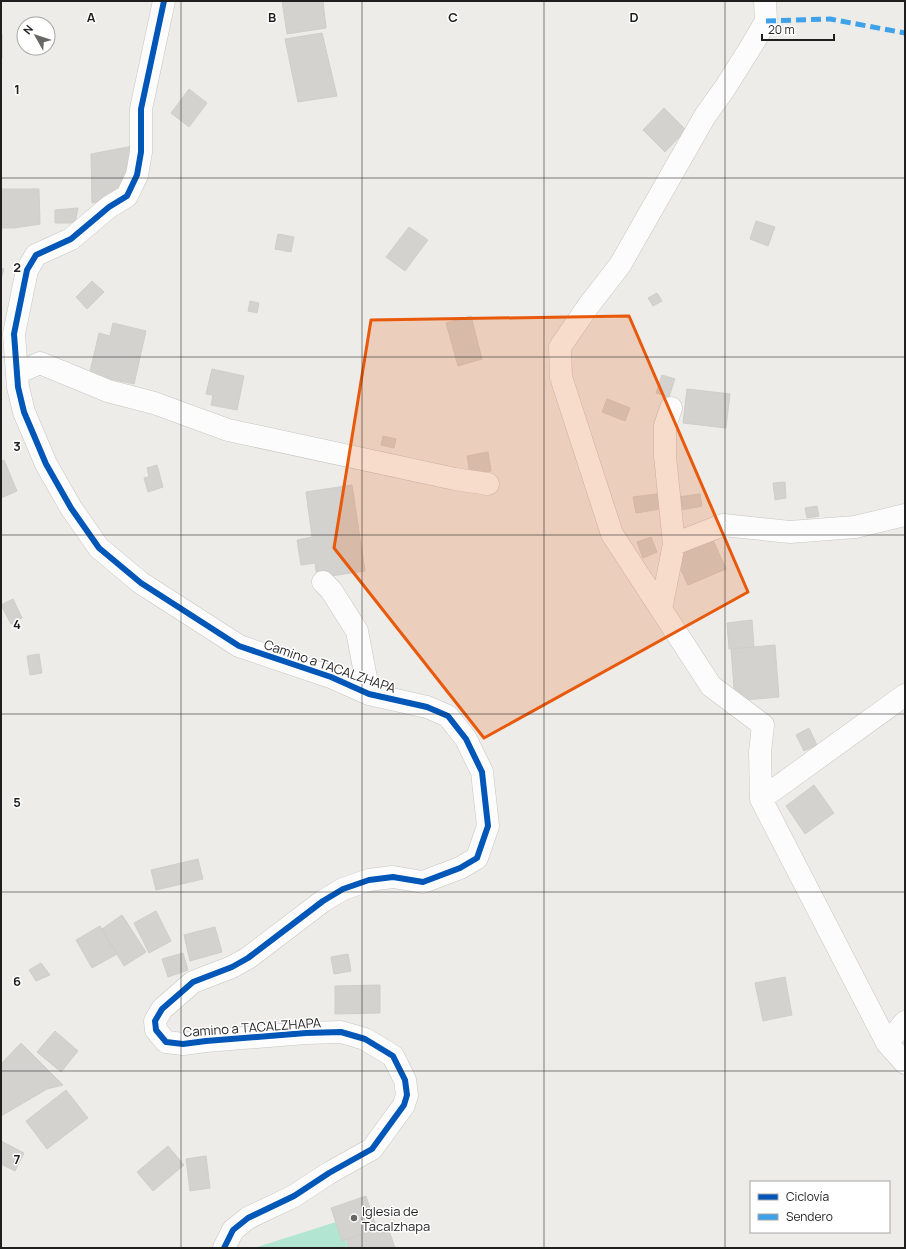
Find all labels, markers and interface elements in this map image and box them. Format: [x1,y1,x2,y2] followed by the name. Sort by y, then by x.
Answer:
[87,8,96,26] text: A
[268,8,276,26] text: B
[448,8,458,26] text: C
[629,8,639,26] text: D
[16,16,56,56] north arrow
[762,16,834,42] scale bar
[768,21,795,38] text: 20 m
[20,22,36,37] text: N
[14,80,20,98] text: 1
[13,258,21,276] text: 2
[13,437,21,455] text: 3
[13,615,21,633] text: 4
[262,635,398,697] street label: Camino a TACALZHAPA
[13,793,21,811] text: 5
[13,972,21,990] text: 6
[182,1013,322,1041] street label: Camino a TACALZHAPA
[14,1150,21,1168] text: 7
[750,1181,890,1233] legend
[786,1188,829,1205] text: Ciclovía
[362,1202,430,1235] place label: Iglesia de Tacalzhapa
[786,1208,833,1225] text: Sendero
[349,1213,359,1223] marker: Iglesia de Tacalzhapa

